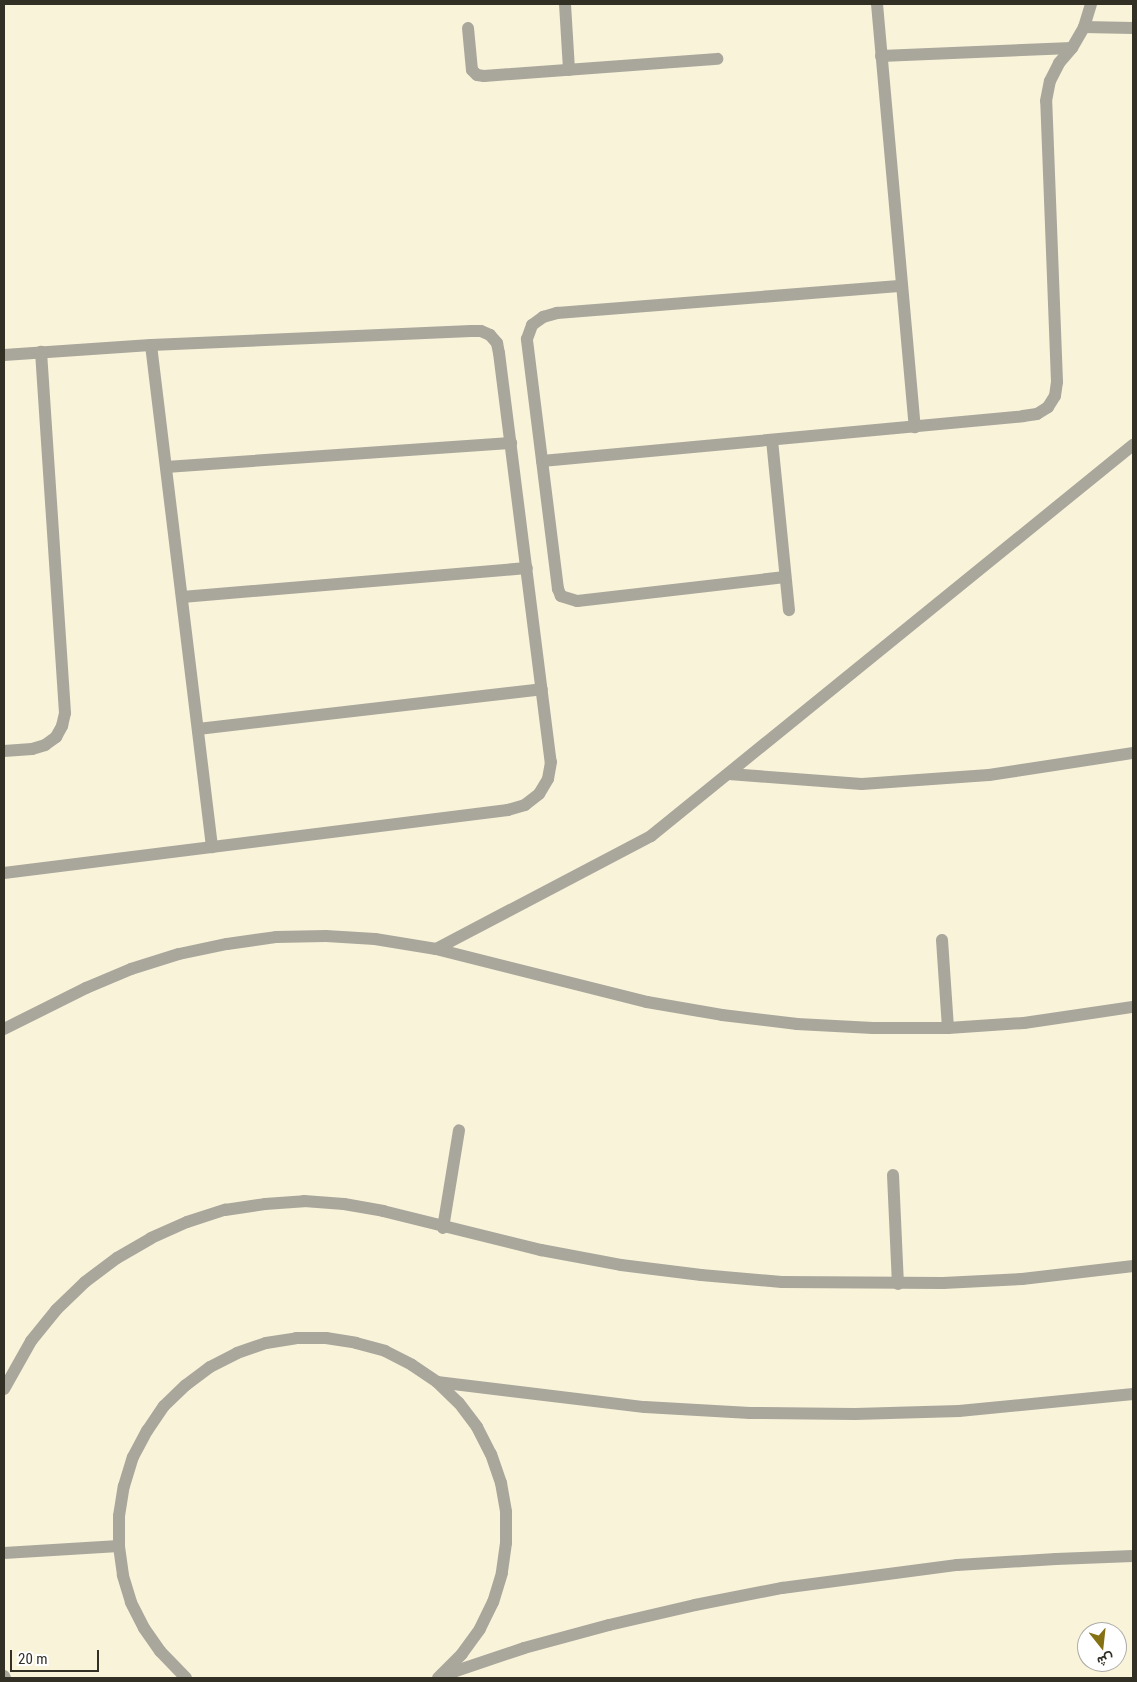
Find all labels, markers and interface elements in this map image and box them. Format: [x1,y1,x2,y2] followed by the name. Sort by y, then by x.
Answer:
[1077,1622,1127,1672] north arrow
[12,1640,101,1672] scale bar
[18,1650,48,1668] text: 20 m
[1096,1650,1116,1670] text: ش

